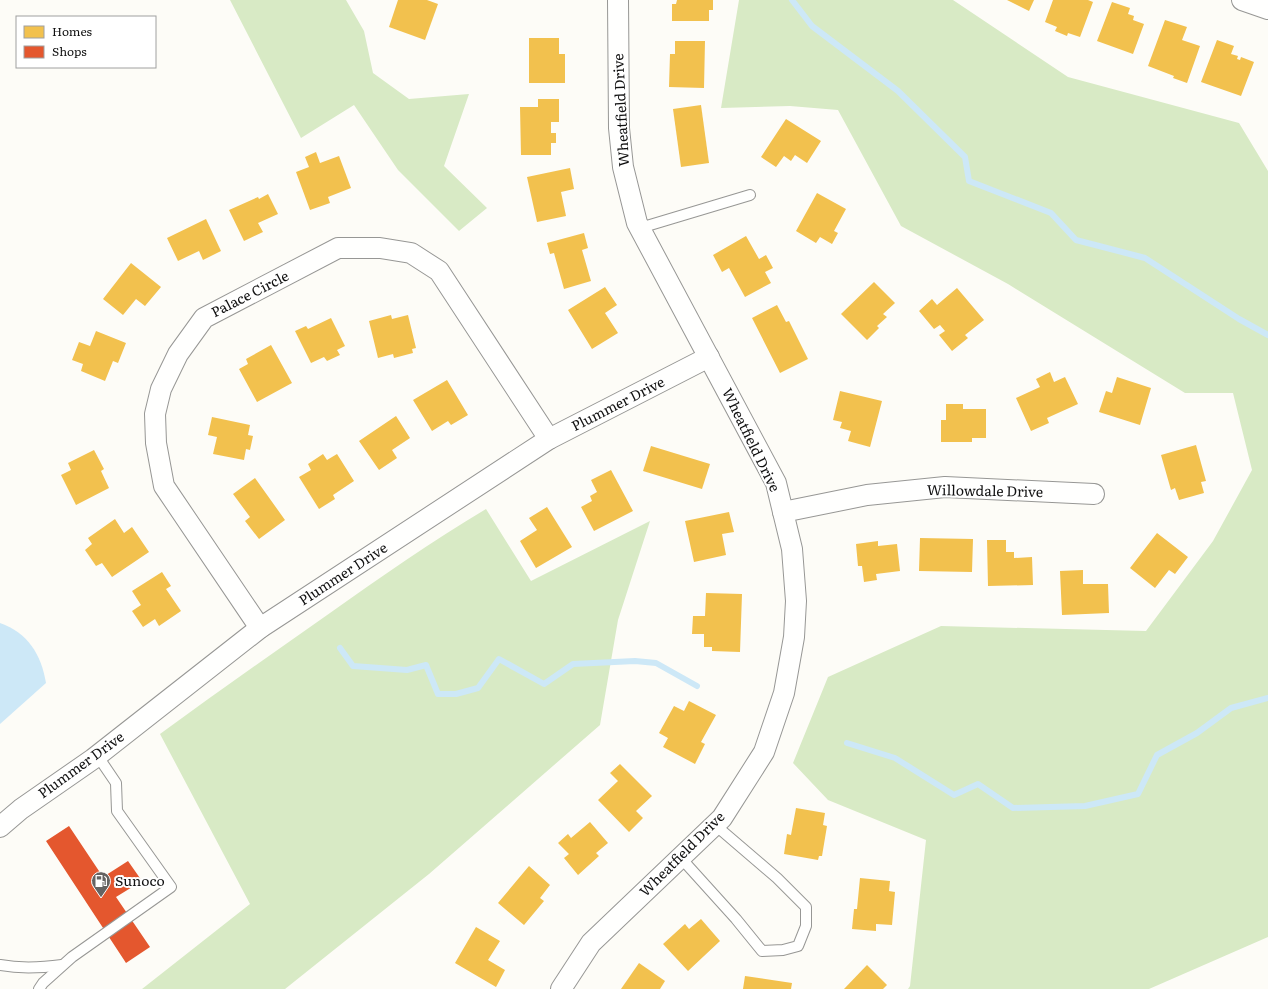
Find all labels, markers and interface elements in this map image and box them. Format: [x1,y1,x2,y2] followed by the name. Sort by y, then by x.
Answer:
[16,16,156,68] legend
[52,22,92,40] text: Homes
[52,42,87,60] text: Shops
[607,53,633,167] street label: Wheatfield Drive
[207,265,292,321] street label: Palace Circle
[568,371,668,435] street label: Plummer Drive
[718,384,786,495] street label: Wheatfield Drive
[927,479,1043,501] street label: Willowdale Drive
[294,537,391,609] street label: Plummer Drive
[33,726,128,802] street label: Plummer Drive
[634,806,728,900] street label: Wheatfield Drive
[90,870,112,898] fuel station icon: Sunoco
[115,870,165,890] place label: Sunoco

